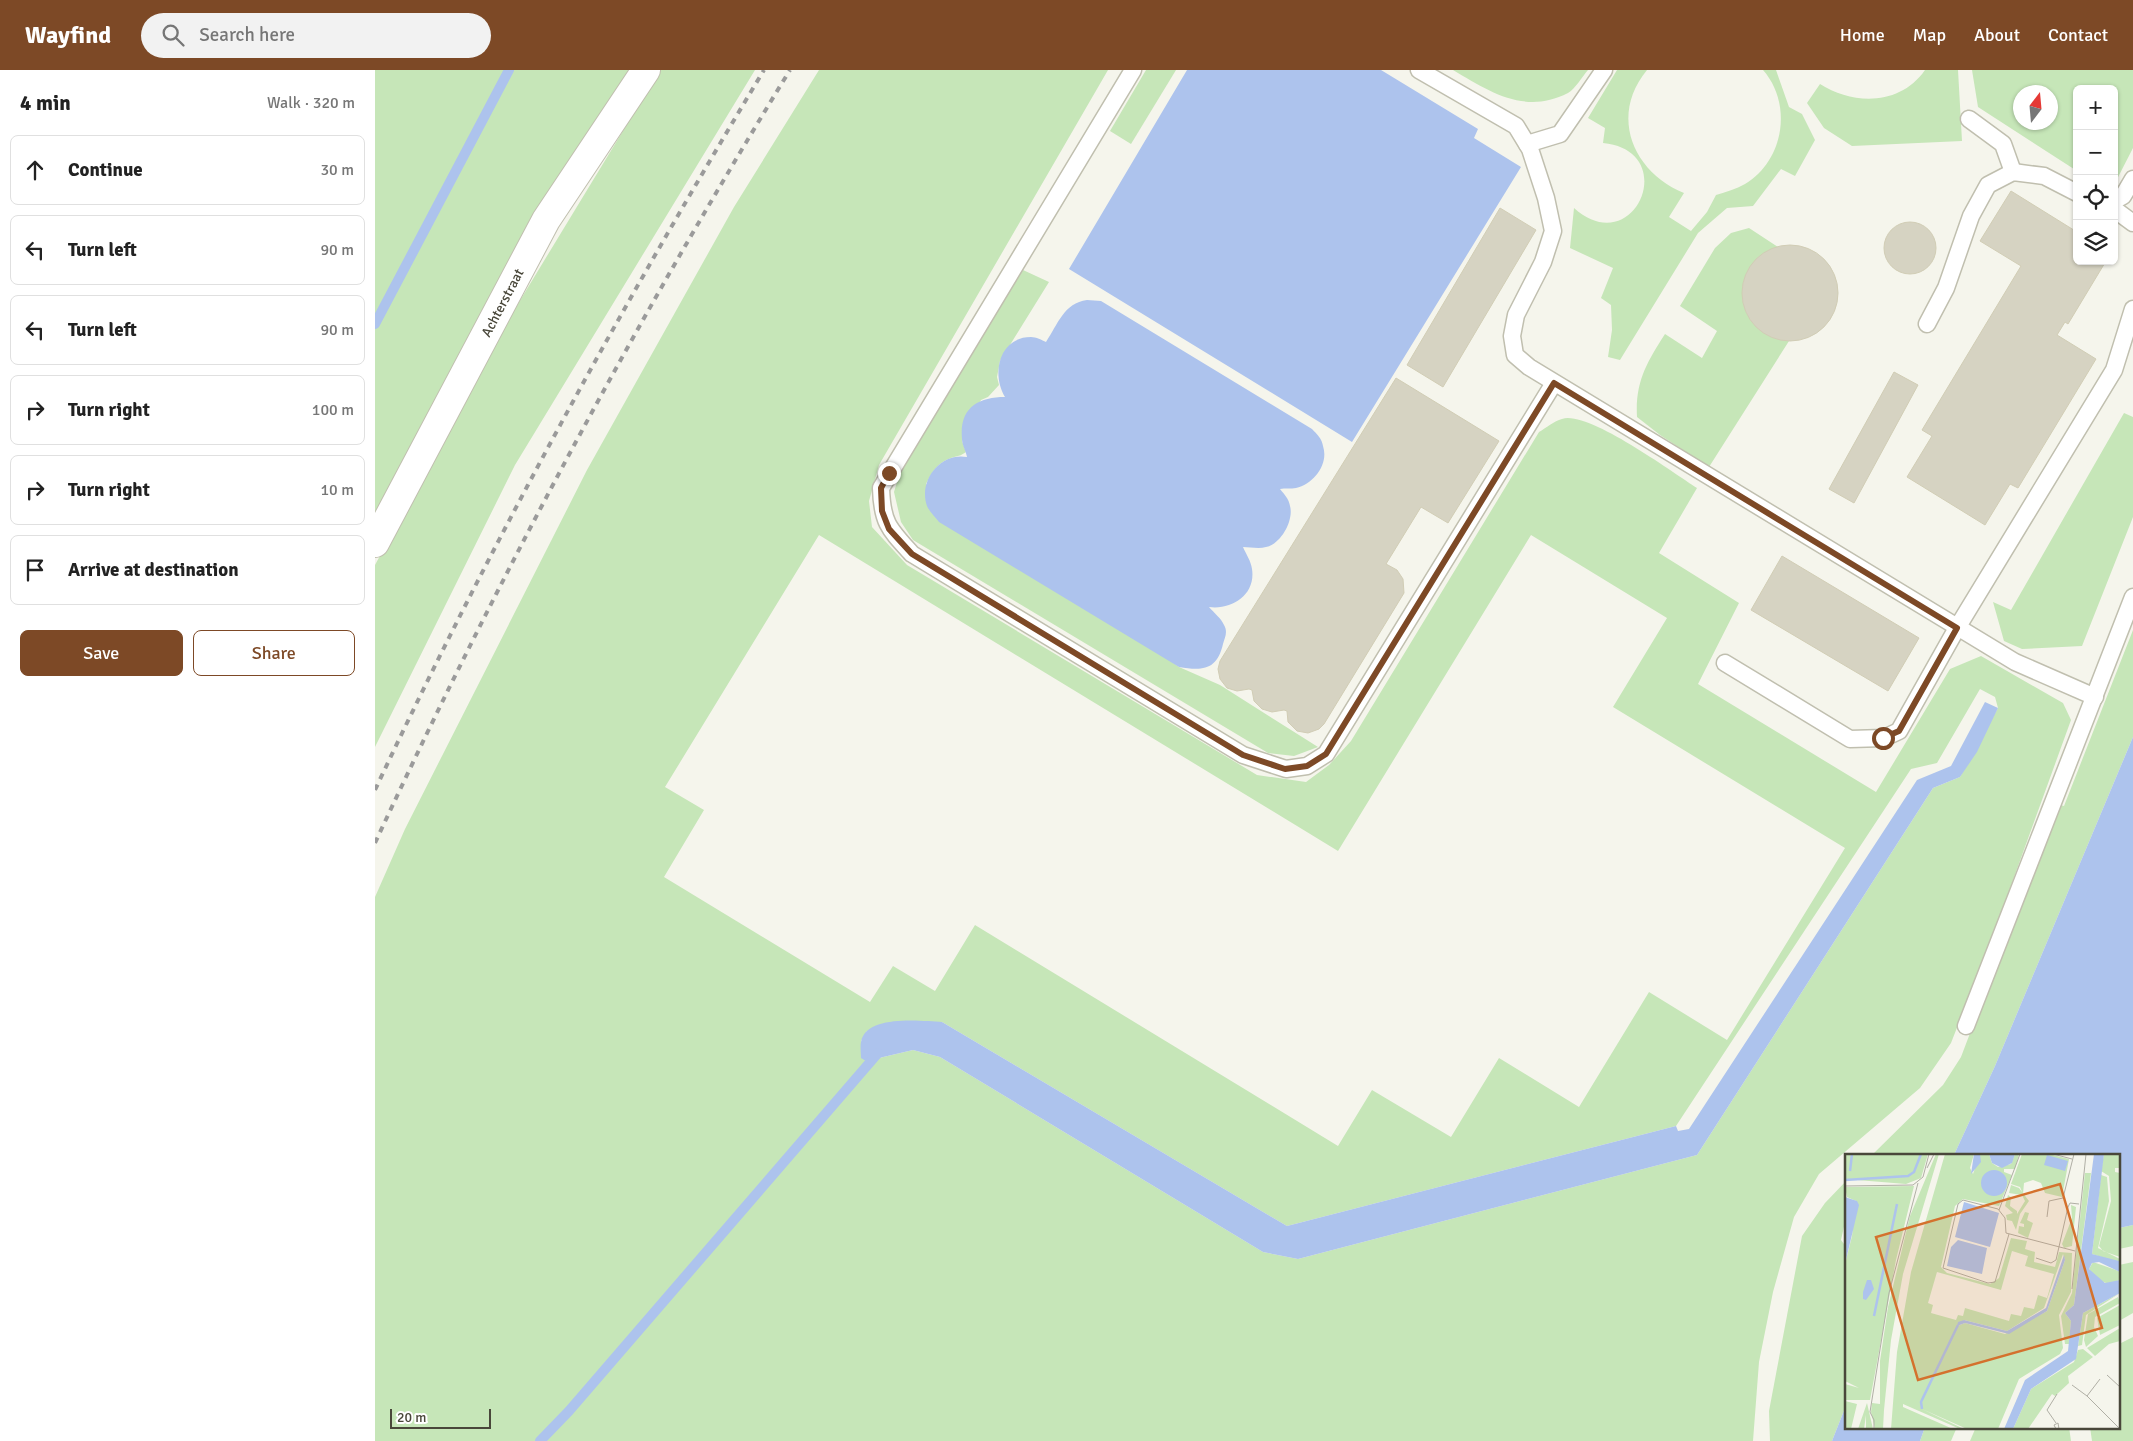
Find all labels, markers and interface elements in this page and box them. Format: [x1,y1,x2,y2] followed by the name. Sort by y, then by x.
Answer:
[141,13,491,58] search box
[25,20,111,50] text: Wayfind
[159,21,187,49] icon: search
[199,23,295,47] text: Search here
[1840,24,1885,46] text: Home
[1913,24,1946,46] text: Map
[1974,24,2020,46] text: About
[2048,24,2108,46] text: Contact
[2013,85,2058,130] north arrow
[2073,85,2118,265] map controls
[2073,85,2118,130] button: +
[20,90,71,116] text: 4 min
[267,93,355,113] text: Walk · 320 m
[2073,130,2118,175] button: −
[21,156,49,184] icon: ahead
[68,158,143,182] text: Continue
[320,160,354,180] text: 30 m
[2073,175,2118,220] button: locate
[2073,220,2118,265] button: layers
[21,236,49,264] icon: left
[68,238,137,262] text: Turn left
[320,240,354,260] text: 90 m
[478,266,528,340] street label: Achterstraat
[21,316,49,344] icon: left
[68,318,137,342] text: Turn left
[320,320,354,340] text: 90 m
[21,396,49,424] icon: right
[68,398,150,422] text: Turn right
[312,400,354,420] text: 100 m
[878,462,901,485] route end
[21,476,49,504] icon: right
[68,478,150,502] text: Turn right
[320,480,354,500] text: 10 m
[21,556,49,584] icon: arrive
[68,558,239,582] text: Arrive at destination
[20,630,183,676] button: Save
[193,630,355,676] button: Share
[1872,727,1895,750] route start
[1845,1154,2121,1428] inset map
[390,1406,491,1429] scale bar
[397,1409,426,1426] text: 20 m

